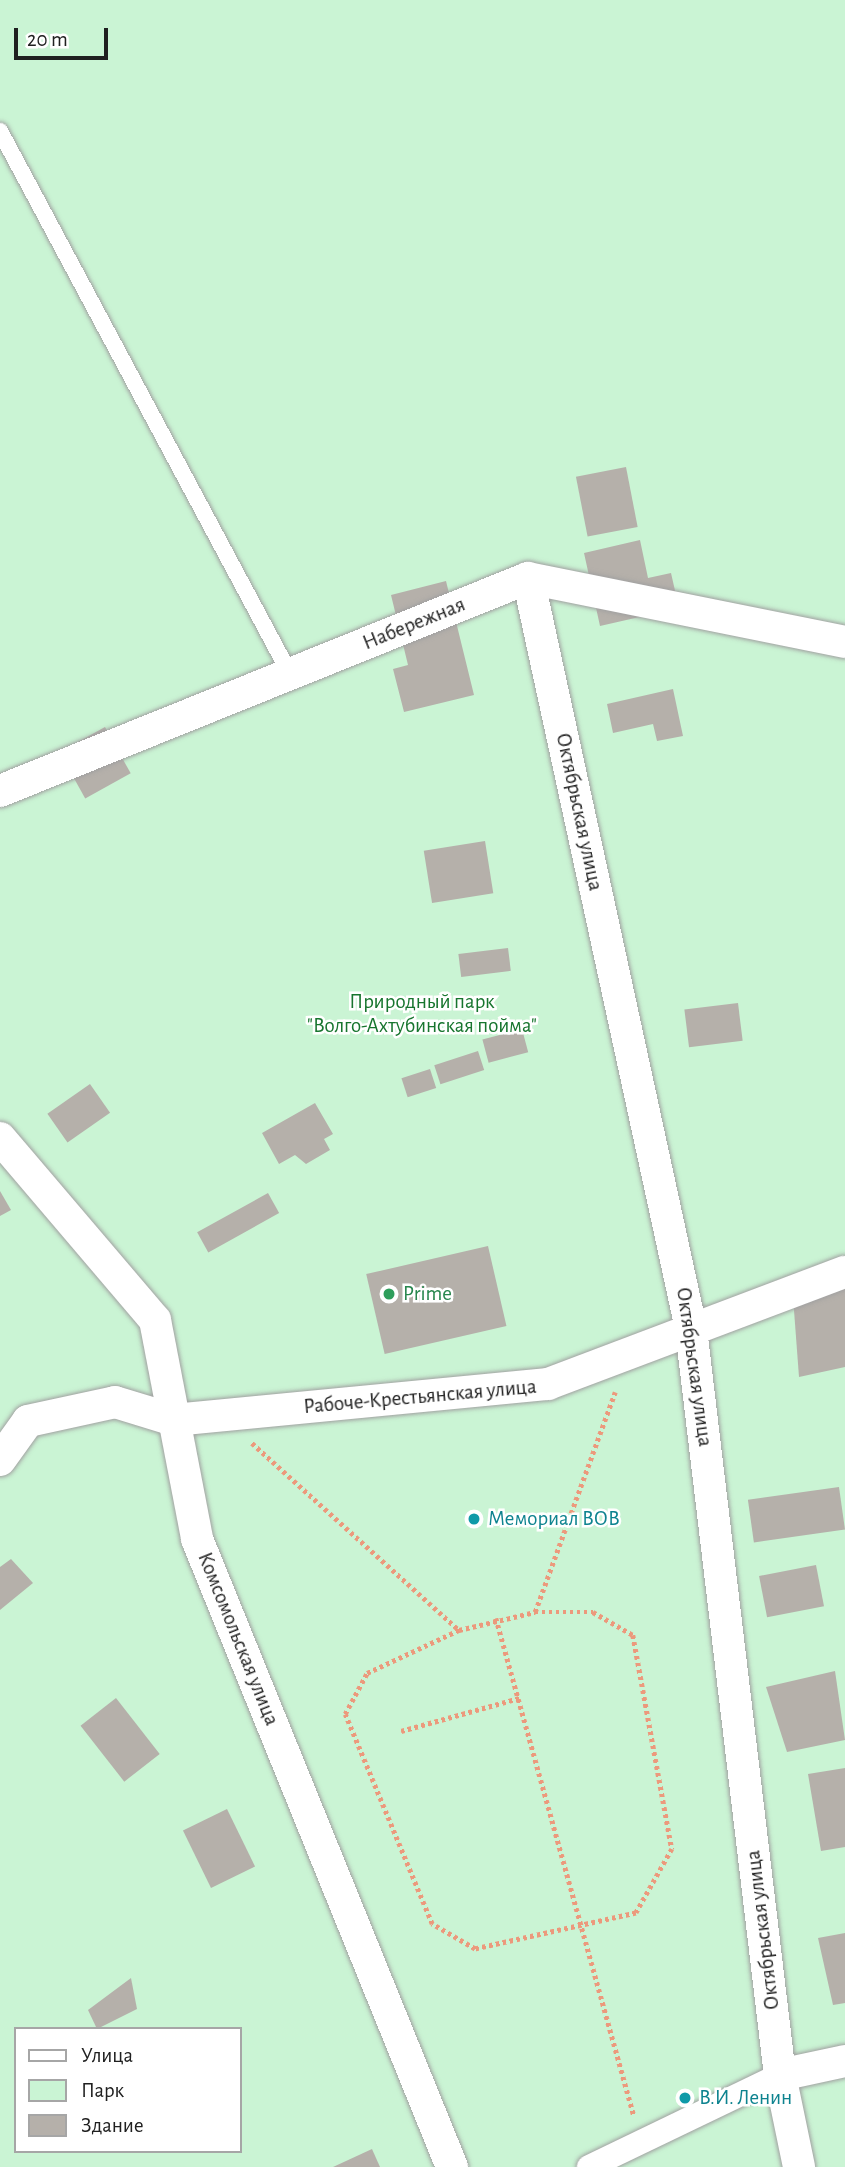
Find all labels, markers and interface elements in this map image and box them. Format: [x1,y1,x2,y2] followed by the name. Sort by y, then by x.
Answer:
[18,14,112,58] scale bar
[27,29,68,50] text: 20 m
[359,592,469,656] street label: Набережная
[550,731,608,893] street label: Октябрьская улица
[307,989,537,1039] park label: Природный парк "Волго-Ахтубинская пойма"
[403,1281,452,1307] place label: Prime
[381,1286,397,1302] marker: Prime
[670,1286,718,1448] street label: Октябрьская улица
[302,1374,538,1420] street label: Рабоче-Крестьянская улица
[488,1506,620,1532] place label: Мемориал ВОВ
[466,1511,482,1527] marker: Мемориал ВОВ
[192,1549,284,1729] street label: Комсомольская улица
[741,1849,785,2011] street label: Октябрьская улица
[14,2027,242,2153] legend
[81,2045,133,2066] text: Улица
[81,2080,124,2101] text: Парк
[699,2085,792,2111] place label: В.И. Ленин
[677,2090,693,2106] marker: В.И. Ленин
[81,2115,144,2136] text: Здание

